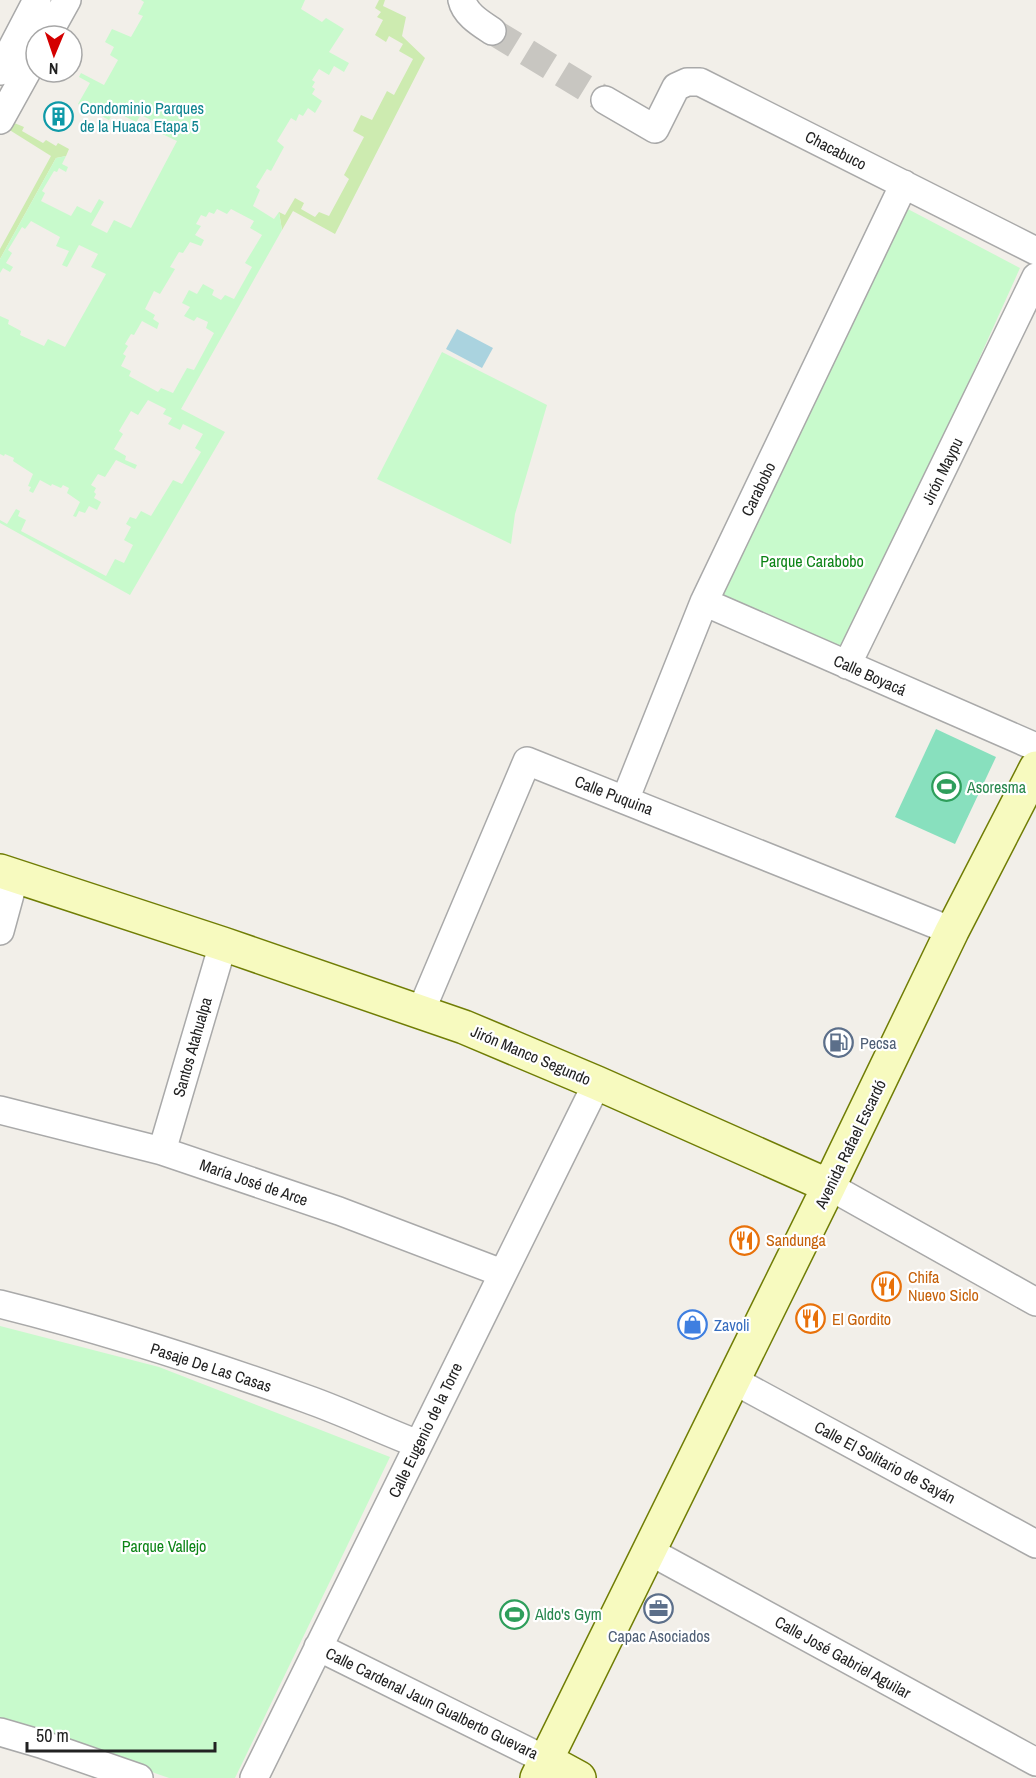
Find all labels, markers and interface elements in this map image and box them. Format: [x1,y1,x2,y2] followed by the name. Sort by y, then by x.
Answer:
[24,24,84,84] north arrow
[48,58,59,80] text: N
[80,97,204,137] place label: Condominio Parques de la Huaca Etapa 5
[43,101,75,133] building icon: Condominio Parques de la Huaca Etapa 5
[801,125,871,175] street label: Chacabuco
[916,434,968,508] street label: Jirón Maypu
[735,458,781,520] street label: Carabobo
[760,550,864,572] park label: Parque Carabobo
[830,649,910,701] street label: Calle Boyacá
[572,770,657,820] street label: Calle Puquina
[930,771,962,803] sports icon: Asoresma
[966,776,1027,798] place label: Asoresma
[167,994,217,1099] street label: Santos Atahualpa
[468,1020,594,1090] street label: Jirón Manco Segundo
[823,1027,855,1059] fuel station icon: Pecsa
[860,1032,897,1054] place label: Pecsa
[809,1076,891,1213] street label: Avenida Rafael Escardó
[197,1153,311,1211] street label: María José de Arce
[729,1224,761,1256] restaurant icon: Sandunga
[766,1229,827,1251] place label: Sandunga
[908,1266,979,1306] place label: Chifa Nuevo Siclo
[871,1270,903,1302] restaurant icon: Chifa Nuevo Siclo
[795,1303,827,1335] restaurant icon: El Gordito
[832,1308,891,1330] place label: El Gordito
[677,1309,709,1341] shop icon: Zavoli
[714,1314,750,1336] place label: Zavoli
[148,1337,274,1397] street label: Pasaje De Las Casas
[383,1359,467,1501] street label: Calle Eugenio de la Torre
[811,1415,959,1509] street label: Calle El Solitario de Sayán
[122,1535,206,1557] park label: Parque Vallejo
[643,1592,675,1624] office icon: Capac Asociados
[498,1598,530,1630] sports icon: Aldo's Gym
[534,1603,602,1625] place label: Aldo's Gym
[771,1610,916,1704] street label: Calle José Gabriel Aguilar
[608,1625,710,1647] place label: Capac Asociados
[322,1642,543,1765] street label: Calle Cardenal Jaun Gualberto Guevara
[27,1715,214,1753] scale bar
[36,1723,69,1748] text: 50 m

